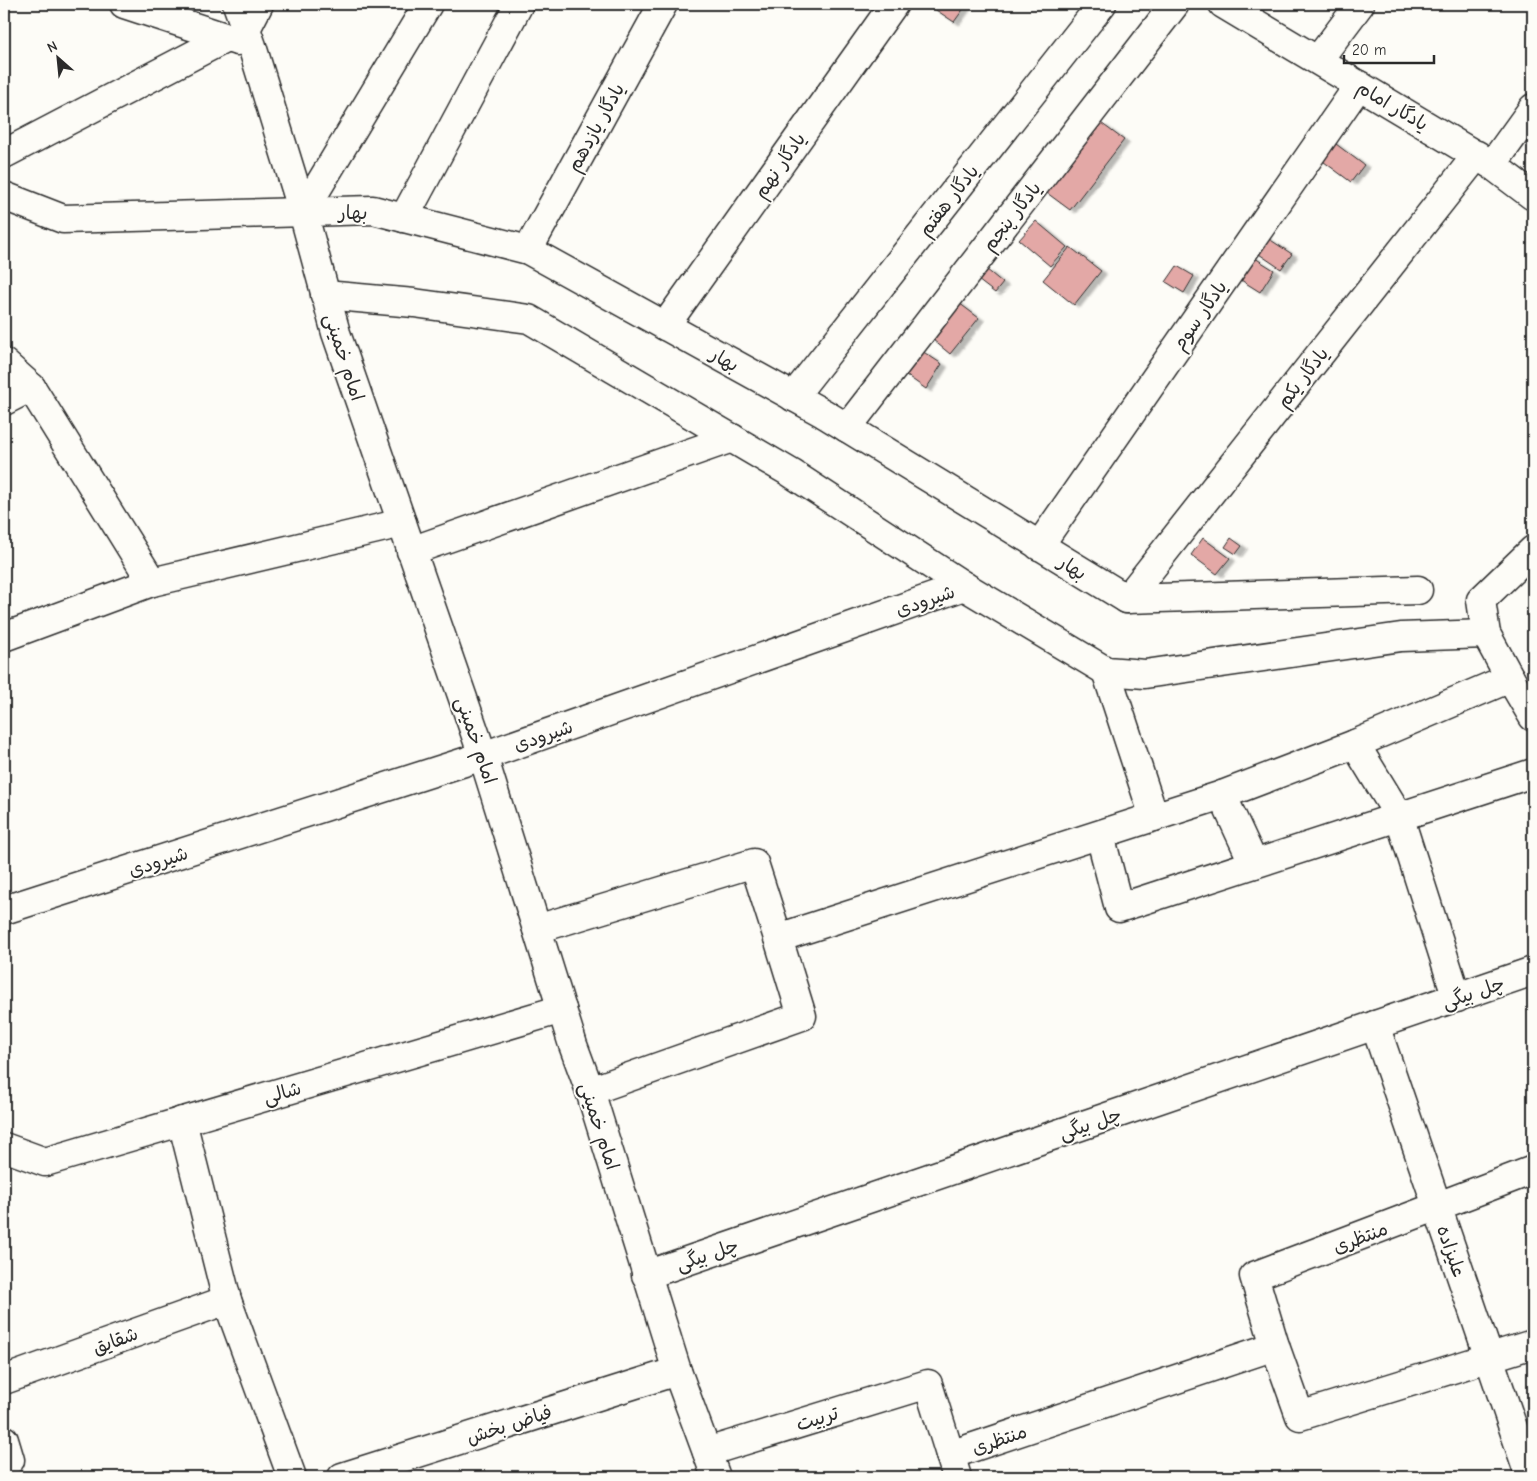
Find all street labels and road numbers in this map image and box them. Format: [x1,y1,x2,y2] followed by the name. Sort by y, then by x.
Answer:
[1351,76,1432,138] street label: یادگار امام
[563,79,632,177] street label: یادگار یازدهم
[749,129,813,204] street label: یادگار نهم
[914,160,986,243] street label: یادگار هفتم
[978,177,1048,258] street label: یادگار پنجم
[337,202,367,224] street label: بهار
[1168,276,1234,356] street label: یادگار سوم
[317,311,369,405] street label: امام خمینی
[705,342,742,376] street label: بهار
[1272,343,1336,414] street label: یادگار یکم
[1053,550,1091,585] street label: بهار
[893,581,958,621] street label: شیرودی
[448,694,501,788] street label: امام خمینی
[511,716,576,756] street label: شیرودی
[126,842,191,882] street label: شیرودی
[1439,972,1508,1015] street label: چل بیگی
[261,1077,304,1110] street label: شالی
[572,1080,624,1174] street label: امام خمینی
[1056,1103,1125,1146] street label: چل بیگی
[1330,1217,1391,1258] street label: منتظری
[1432,1222,1470,1280] street label: علیزاده
[673,1234,742,1277] street label: چل بیگی
[90,1323,141,1359] street label: شقایق
[464,1401,555,1449] street label: فیاض بخش
[793,1402,842,1436] street label: تربیت
[969,1420,1030,1460] street label: منتظری

